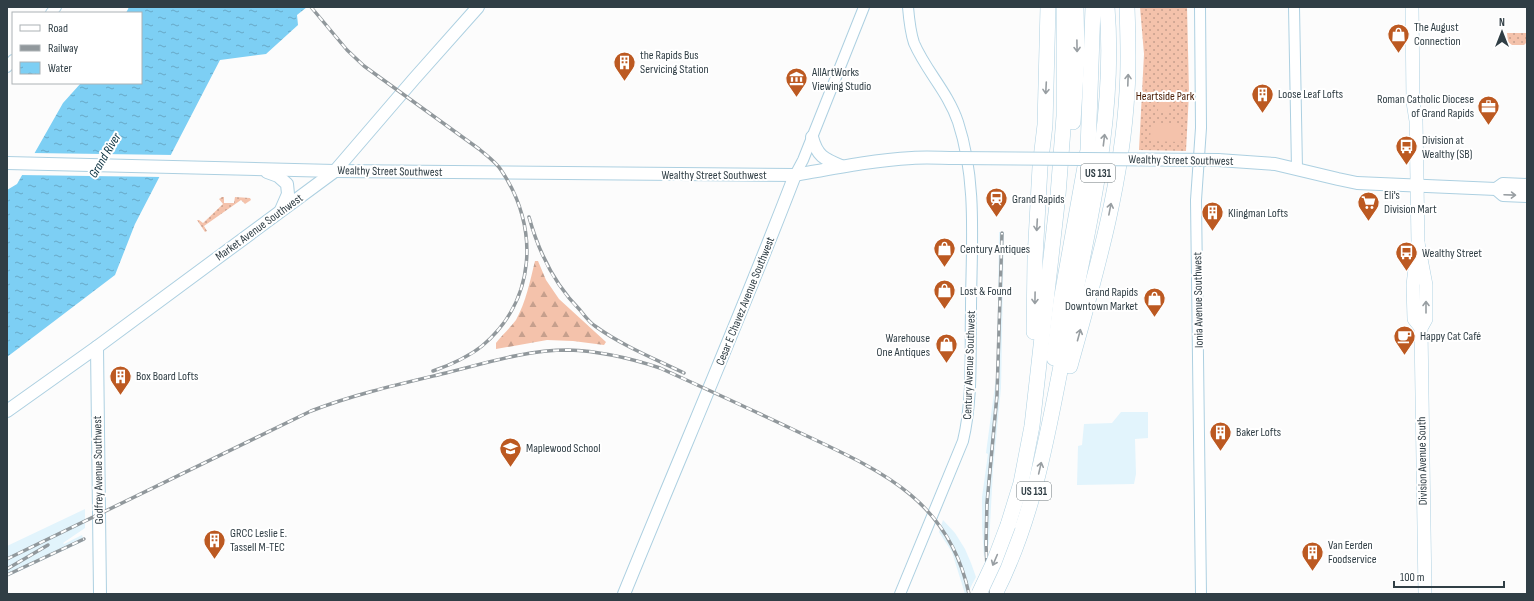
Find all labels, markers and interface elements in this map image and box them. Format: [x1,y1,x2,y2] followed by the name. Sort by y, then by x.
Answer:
[12,12,142,84] legend
[1482,12,1522,52] north arrow
[1499,16,1505,29] text: N
[1414,20,1461,49] place label: The August Connection
[48,21,68,36] text: Road
[1386,21,1412,54] shop icon: The August Connection
[1073,39,1081,52] one-way arrow
[48,41,79,56] text: Railway
[640,48,709,77] place label: the Rapids Bus Servicing Station
[611,49,637,82] building icon: the Rapids Bus Servicing Station
[48,61,72,76] text: Water
[811,65,871,94] place label: AllArtWorks Viewing Studio
[784,66,810,99] museum icon: AllArtWorks Viewing Studio
[1124,74,1131,87] one-way arrow
[1043,81,1050,94] one-way arrow
[1249,81,1275,114] building icon: Loose Leaf Lofts
[1278,87,1343,102] place label: Loose Leaf Lofts
[1136,89,1195,104] park label: Heartside Park
[1377,92,1474,121] place label: Roman Catholic Diocese of Grand Rapids
[1476,93,1502,126] office icon: Roman Catholic Diocese of Grand Rapids
[85,129,125,181] water label: Grand River
[1422,133,1472,162] place label: Division at Wealthy (SB)
[1100,134,1108,147] one-way arrow
[1394,134,1420,167] bus stop icon: Division at Wealthy (SB)
[1128,152,1234,169] street label: Wealthy Street Southwest
[337,163,443,180] street label: Wealthy Street Southwest
[1081,164,1115,182] road number: US 131
[661,168,767,183] street label: Wealthy Street Southwest
[983,186,1009,219] station icon: Grand Rapids
[1384,188,1437,217] place label: Eli's Division Mart
[1356,189,1382,222] supermarket icon: Eli's Division Mart
[213,190,306,264] street label: Market Avenue Southwest
[1503,191,1516,199] one-way arrow
[1012,192,1064,207] place label: Grand Rapids
[1199,200,1225,233] building icon: Klingman Lofts
[1107,202,1115,215] one-way arrow
[1228,206,1288,221] place label: Klingman Lofts
[1034,218,1041,231] one-way arrow
[713,234,778,368] street label: Cesar E Chavez Avenue Southwest
[932,236,958,269] shop icon: Century Antiques
[1394,240,1420,273] bus stop icon: Wealthy Street
[960,242,1030,257] place label: Century Antiques
[1422,246,1482,261] place label: Wealthy Street
[1190,252,1207,348] street label: Ionia Avenue Southwest
[931,278,957,311] shop icon: Lost & Found
[960,284,1012,299] place label: Lost & Found
[1065,285,1138,314] place label: Grand Rapids Downtown Market
[1141,286,1167,319] shop icon: Grand Rapids Downtown Market
[1031,291,1039,304] one-way arrow
[1422,301,1430,314] one-way arrow
[960,310,979,420] street label: Century Avenue Southwest
[1392,323,1418,356] cafe icon: Happy Cat Café
[1076,328,1083,341] one-way arrow
[1420,329,1481,344] place label: Happy Cat Café
[877,331,930,360] place label: Warehouse One Antiques
[933,332,959,365] shop icon: Warehouse One Antiques
[107,363,133,396] building icon: Box Board Lofts
[136,369,198,384] place label: Box Board Lofts
[90,415,107,524] street label: Godfrey Avenue Southwest
[1414,416,1431,505] street label: Division Avenue South
[1208,419,1234,452] building icon: Baker Lofts
[1236,425,1281,440] place label: Baker Lofts
[497,435,523,468] school or university icon: Maplewood School
[526,441,601,456] place label: Maplewood School
[1037,462,1044,475] one-way arrow
[1017,482,1051,500] road number: US 131
[230,526,287,555] place label: GRCC Leslie E. Tassell M-TEC
[202,527,228,560] building icon: GRCC Leslie E. Tassell M-TEC
[1328,538,1377,567] place label: Van Eerden Foodservice
[1300,539,1326,572] building icon: Van Eerden Foodservice
[990,553,998,565] one-way arrow
[1394,563,1504,589] scale bar
[1400,570,1425,585] text: 100 m

